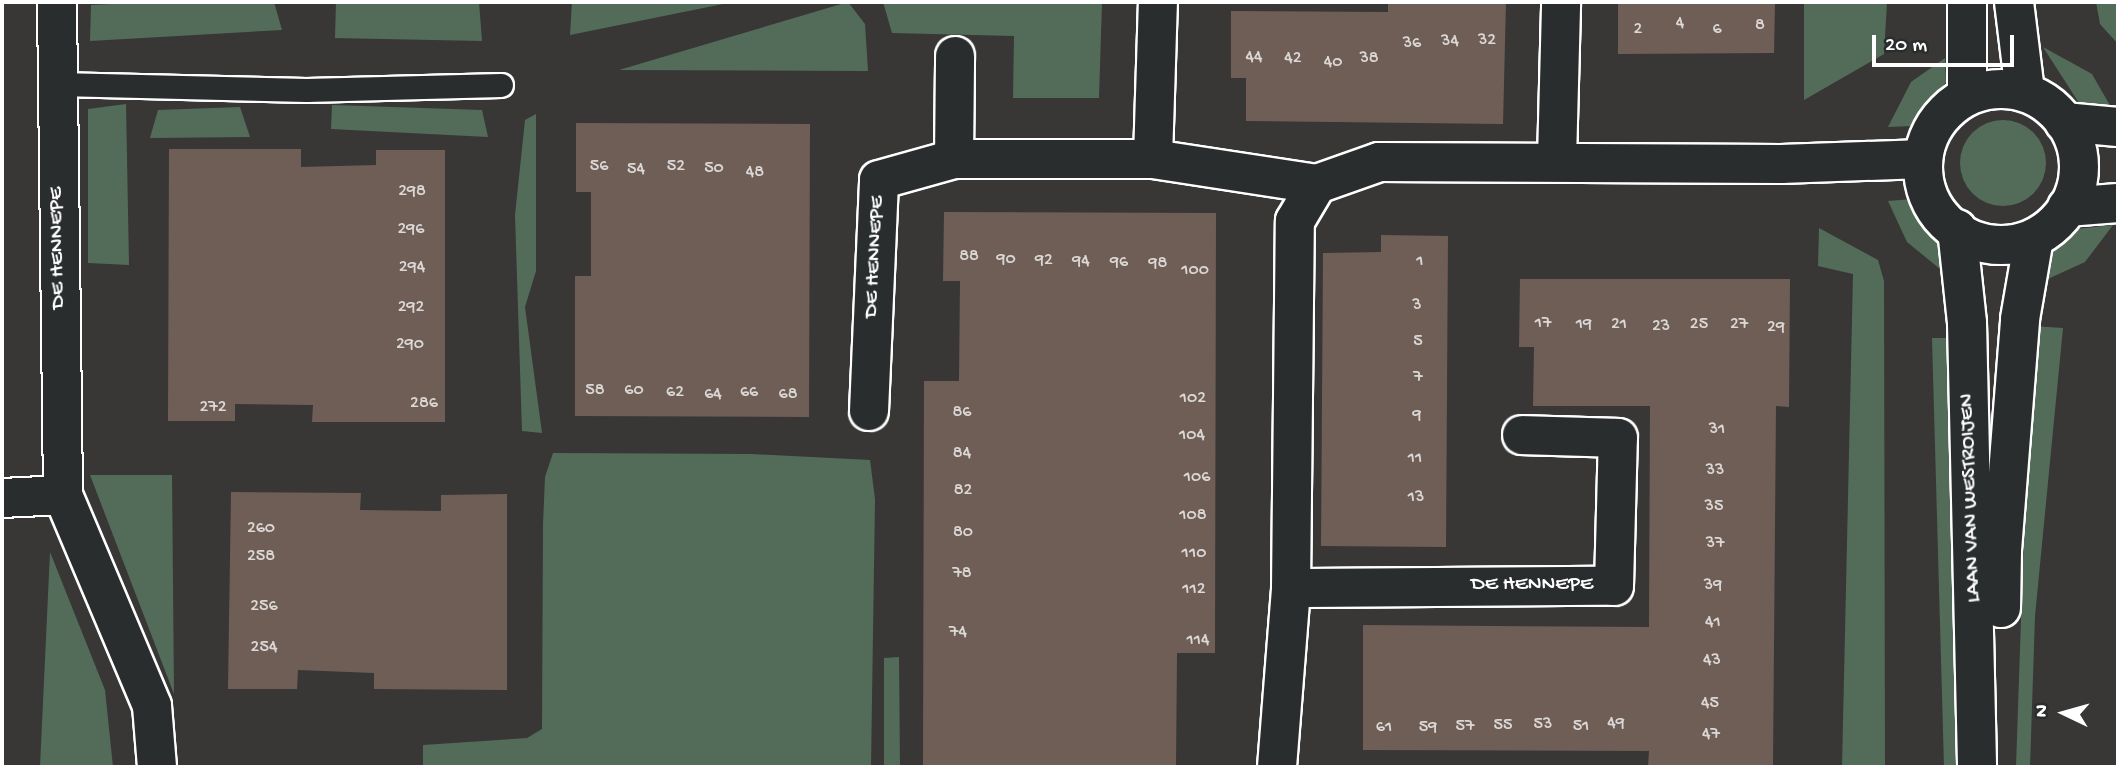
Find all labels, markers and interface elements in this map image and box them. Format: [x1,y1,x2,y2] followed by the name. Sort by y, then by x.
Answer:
[1676,13,1684,35] house number: 4
[1755,15,1765,37] house number: 8
[1634,19,1642,41] house number: 2
[1712,19,1722,41] house number: 6
[1875,21,2017,65] scale bar
[1478,30,1496,52] house number: 32
[1441,31,1459,53] house number: 34
[1403,33,1421,55] house number: 36
[1885,34,1927,59] text: 20 m
[1245,47,1263,69] house number: 44
[1284,48,1302,70] house number: 42
[1359,48,1379,70] house number: 38
[1324,52,1342,74] house number: 40
[590,156,608,178] house number: 56
[667,156,685,178] house number: 52
[704,158,724,180] house number: 50
[627,159,645,181] house number: 54
[746,162,764,184] house number: 48
[398,181,426,203] house number: 298
[45,187,73,309] street label: DE HENNEPE
[860,195,892,319] street label: DE HENNEPE
[398,219,424,241] house number: 296
[959,246,979,268] house number: 88
[996,249,1016,271] house number: 90
[1035,250,1053,272] house number: 92
[1072,251,1090,273] house number: 94
[1416,251,1424,273] house number: 1
[1110,252,1128,274] house number: 96
[1149,253,1167,275] house number: 98
[399,257,425,279] house number: 294
[1181,260,1209,282] house number: 100
[1412,295,1422,317] house number: 3
[398,297,424,319] house number: 292
[1535,313,1551,335] house number: 17
[1576,314,1592,336] house number: 19
[1611,314,1627,336] house number: 21
[1690,314,1708,336] house number: 25
[1730,314,1748,336] house number: 27
[1652,316,1670,338] house number: 23
[1767,317,1785,339] house number: 29
[1413,331,1423,353] house number: 5
[396,334,424,356] house number: 290
[1413,367,1423,389] house number: 7
[585,380,605,402] house number: 58
[624,380,644,402] house number: 60
[666,382,684,404] house number: 62
[740,382,758,404] house number: 66
[704,384,722,406] house number: 64
[779,384,797,406] house number: 68
[1180,388,1206,410] house number: 102
[410,393,438,415] house number: 286
[1956,393,1988,603] street label: LAAN VAN WESTROIJEN
[199,397,227,419] house number: 272
[953,402,971,424] house number: 86
[1412,405,1422,427] house number: 9
[1709,419,1725,441] house number: 31
[1179,425,1205,447] house number: 104
[953,443,971,465] house number: 84
[1408,448,1422,470] house number: 11
[1706,460,1724,482] house number: 33
[1184,467,1210,489] house number: 106
[954,480,972,502] house number: 82
[1408,487,1424,509] house number: 13
[1705,496,1723,518] house number: 35
[1179,505,1207,527] house number: 108
[247,518,275,540] house number: 260
[953,522,973,544] house number: 80
[1706,533,1724,555] house number: 37
[1182,543,1206,565] house number: 110
[247,546,275,568] house number: 258
[952,563,972,585] house number: 78
[1471,573,1593,599] street label: DE HENNEPE
[1704,575,1722,597] house number: 39
[1182,579,1206,601] house number: 112
[250,596,278,618] house number: 256
[1705,612,1721,634] house number: 41
[949,622,967,644] house number: 74
[1186,630,1210,652] house number: 114
[251,637,277,659] house number: 254
[1703,650,1721,672] house number: 43
[2029,678,2099,748] north arrow
[1701,693,1719,715] house number: 45
[2031,704,2055,718] text: N
[1607,713,1625,735] house number: 49
[1534,714,1552,736] house number: 53
[1494,715,1512,737] house number: 55
[1456,716,1474,738] house number: 57
[1573,716,1589,738] house number: 51
[1376,717,1392,739] house number: 61
[1419,717,1437,739] house number: 59
[1702,724,1720,746] house number: 47

